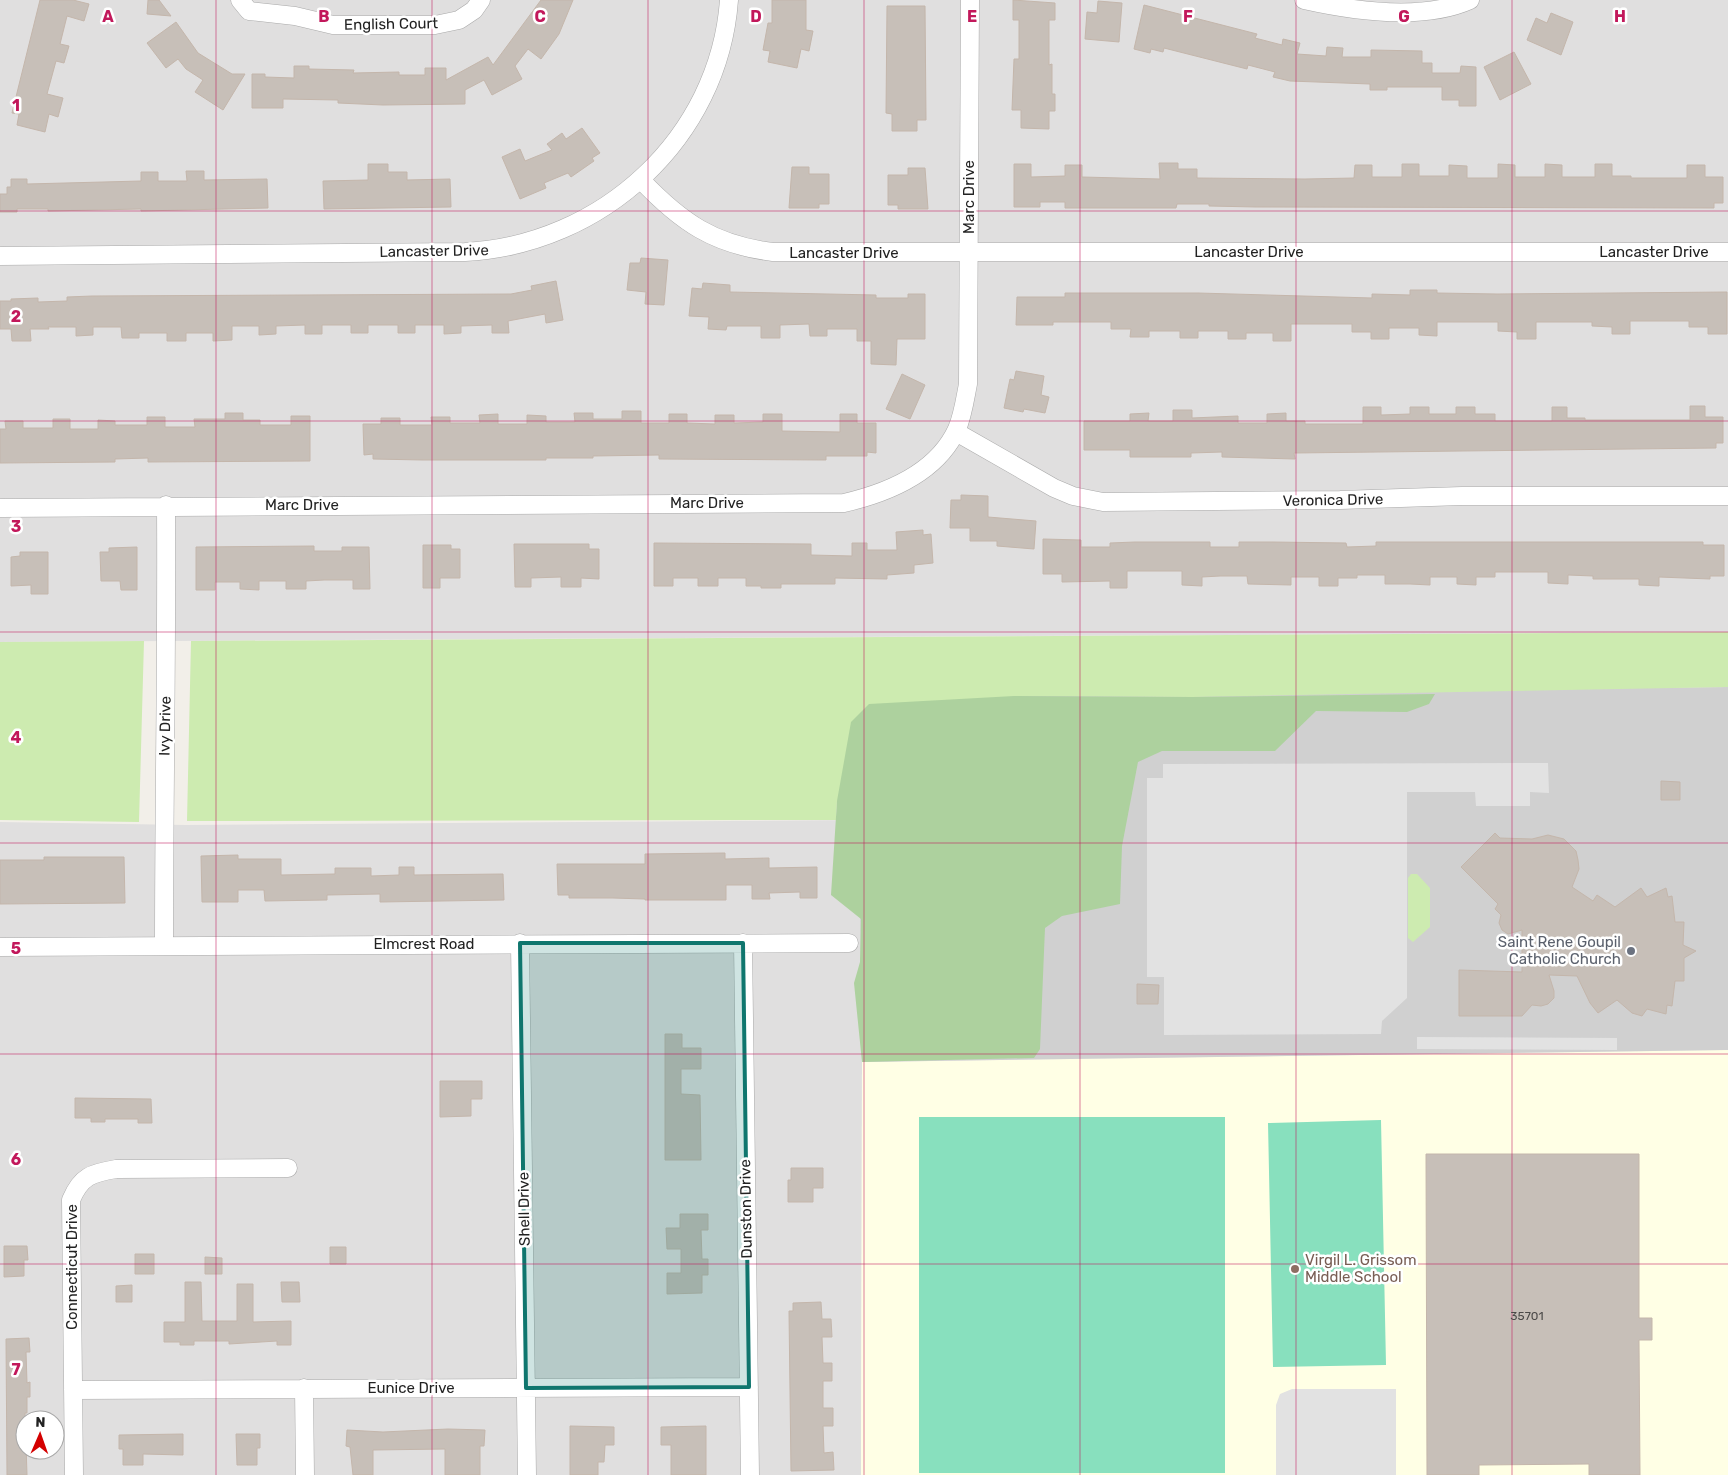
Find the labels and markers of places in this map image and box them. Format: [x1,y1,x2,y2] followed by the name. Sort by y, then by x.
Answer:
[1498,933,1621,968] place label: Saint Rene Goupil Catholic Church
[1625,945,1637,957] marker: Saint Rene Goupil Catholic Church
[1305,1251,1417,1286] place label: Virgil L. Grissom Middle School
[1289,1263,1301,1275] marker: Virgil L. Grissom Middle School

